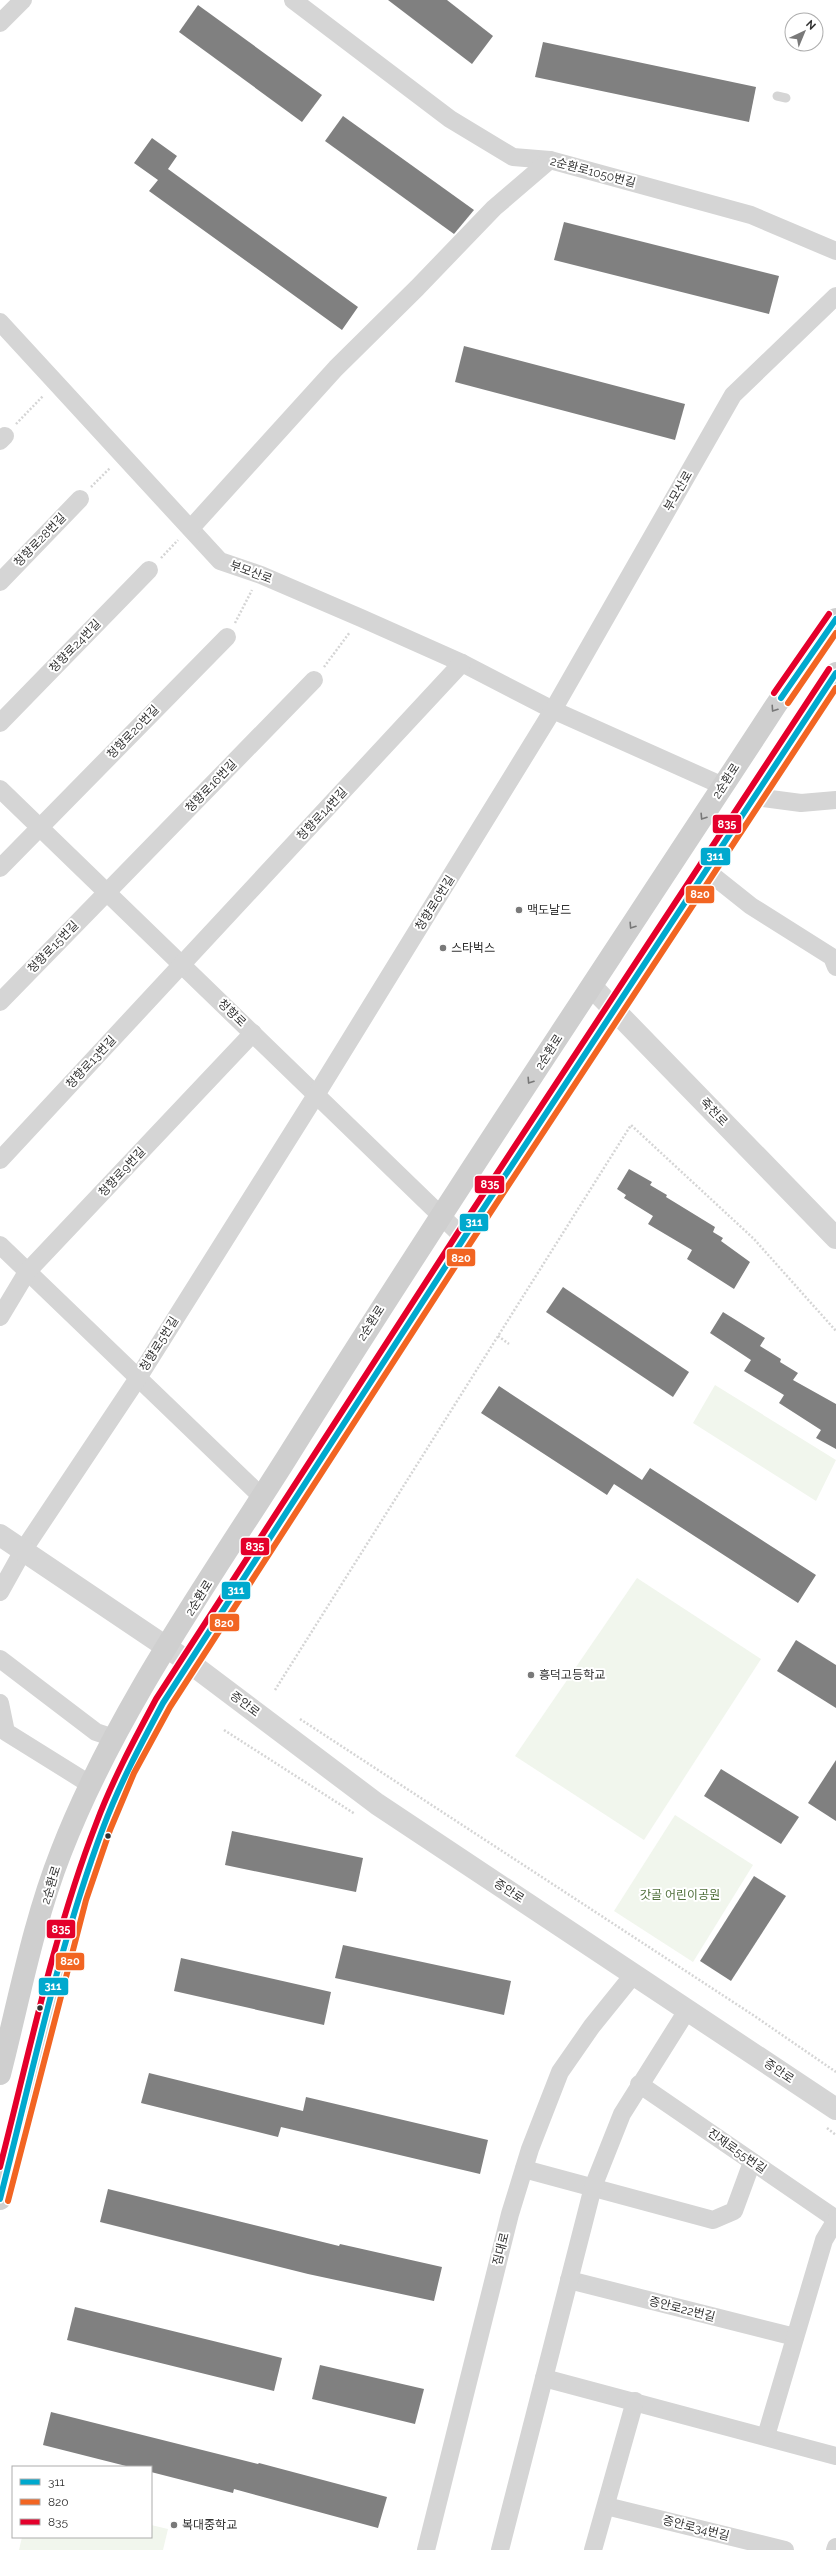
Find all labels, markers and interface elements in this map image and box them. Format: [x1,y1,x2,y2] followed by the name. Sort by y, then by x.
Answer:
[784,12,824,52] north arrow
[803,18,818,33] text: N
[549,154,637,190] street label: 2순환로1050번길
[661,468,695,514] street label: 부모산로
[11,510,69,570] street label: 청향로28번길
[228,558,274,586] street label: 부모산로
[46,617,104,675] street label: 청향로24번길
[104,702,162,762] street label: 청향로20번길
[772,704,779,711] one-way arrow
[182,757,240,815] street label: 청향로16번길
[709,761,743,801] street label: 2순환로
[294,785,350,843] street label: 청향로14번길
[700,813,708,820] one-way arrow
[712,814,742,834] line badge: 835
[718,818,736,831] text: 835
[700,847,731,866] line badge: 311
[706,850,724,863] text: 311
[413,873,457,933] street label: 청향로6번길
[685,885,715,904] line badge: 820
[690,888,710,901] text: 820
[527,903,571,917] place label: 맥도날드
[514,905,524,915] marker: 맥도날드
[25,918,81,976] street label: 청향로15번길
[629,922,636,929] one-way arrow
[451,941,495,955] place label: 스타벅스
[438,943,448,953] marker: 스타벅스
[215,996,249,1030] street label: 청향로
[532,1032,566,1072] street label: 2순환로
[63,1033,119,1091] street label: 청향로13번길
[527,1077,534,1084] one-way arrow
[697,1095,731,1129] street label: 죽천로
[96,1144,148,1200] street label: 청향로9번길
[474,1175,505,1194] line badge: 835
[481,1178,499,1191] text: 835
[459,1213,489,1232] line badge: 311
[465,1216,483,1229] text: 311
[446,1248,476,1267] line badge: 820
[451,1252,471,1265] text: 820
[354,1303,388,1343] street label: 2순환로
[137,1314,181,1374] street label: 청향로5번길
[240,1537,270,1556] line badge: 835
[246,1540,264,1553] text: 835
[183,1578,215,1618] street label: 2순환로
[221,1581,251,1600] line badge: 311
[227,1584,245,1597] text: 311
[209,1613,240,1632] line badge: 820
[214,1617,234,1630] text: 820
[539,1668,605,1682] place label: 흥덕고등학교
[526,1670,536,1680] marker: 흥덕고등학교
[228,1688,262,1720] street label: 증안로
[103,1831,113,1841] unlabelled marker
[39,1864,63,1906] street label: 2순환로
[491,1876,527,1906] street label: 증안로
[640,1888,720,1902] park label: 갓골 어린이공원
[46,1919,76,1939] line badge: 835
[52,1923,70,1936] text: 835
[55,1952,85,1971] line badge: 820
[60,1955,80,1968] text: 820
[38,1977,69,1996] line badge: 311
[44,1980,62,1993] text: 311
[35,2003,45,2013] unlabelled marker
[761,2056,797,2086] street label: 증안로
[705,2126,769,2176] street label: 진재로55번길
[490,2231,512,2267] street label: 짐대로
[647,2294,717,2324] street label: 증안로22번길
[12,2466,152,2538] legend
[48,2475,65,2489] text: 311
[48,2495,69,2509] text: 820
[661,2513,731,2543] street label: 증안로34번길
[48,2515,69,2529] text: 835
[182,2518,237,2532] place label: 복대중학교
[169,2520,179,2530] marker: 복대중학교

